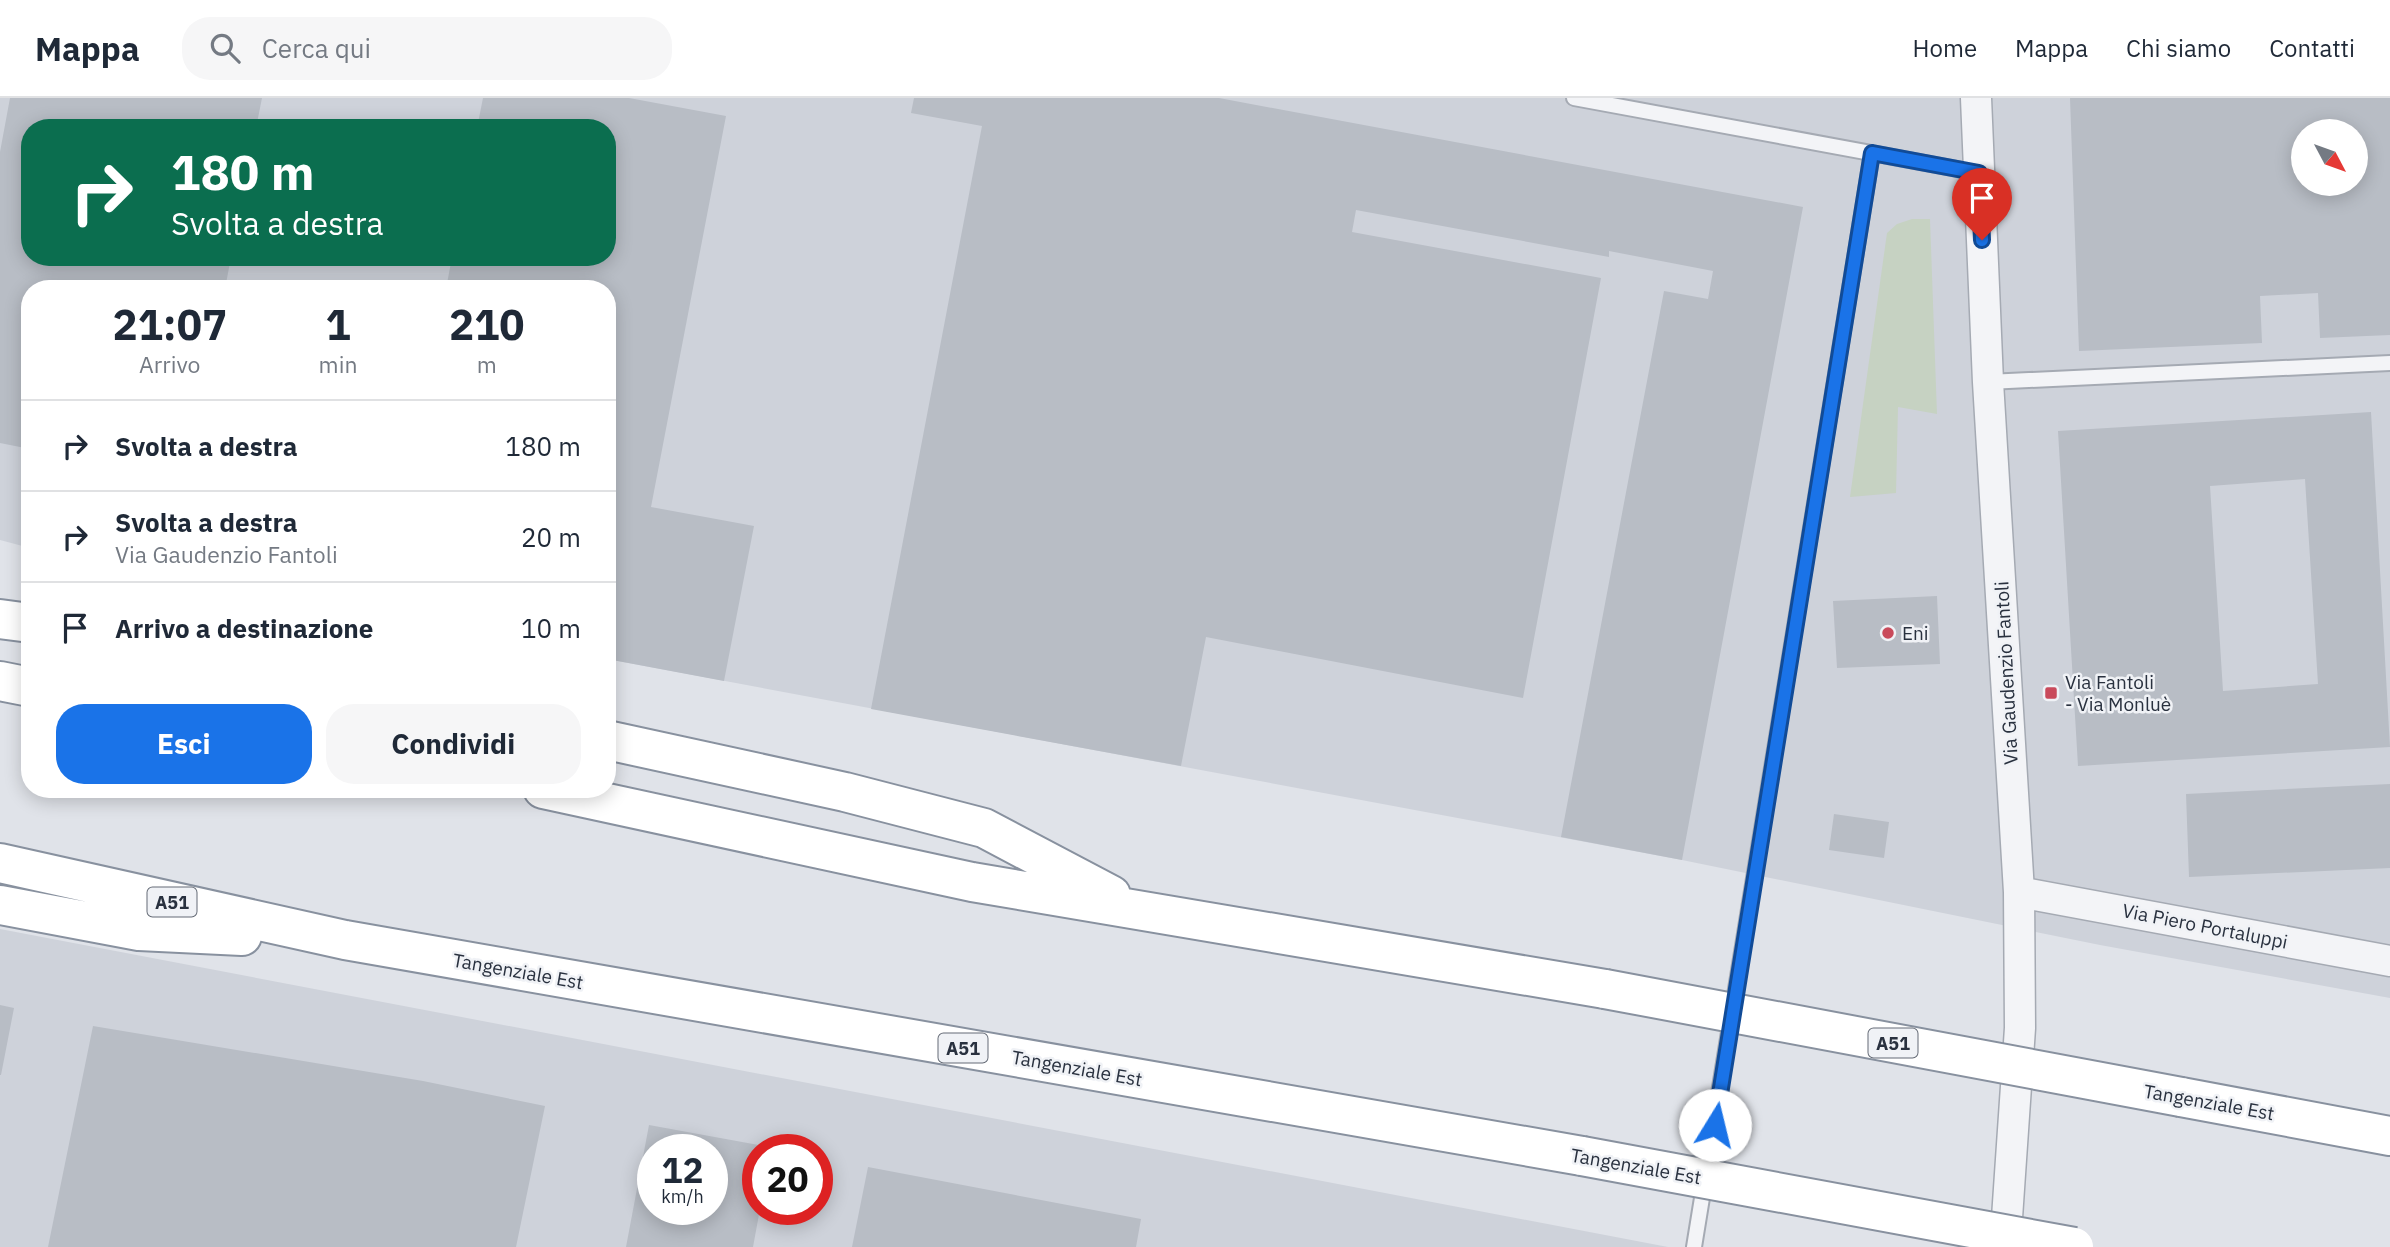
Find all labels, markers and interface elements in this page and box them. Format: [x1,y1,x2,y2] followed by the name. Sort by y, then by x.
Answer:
[182,17,672,80] search box
[35,27,140,70] text: Mappa
[206,29,244,67] icon: search
[262,31,371,65] text: Cerca qui
[1913,32,1977,64] text: Home
[2015,32,2088,64] text: Mappa
[2126,32,2231,64] text: Chi siamo
[2269,32,2355,64] text: Contatti
[2291,119,2368,196] north arrow
[2291,119,2368,196] map controls
[171,140,315,203] text: 180 m
[56,147,147,238] icon: right
[1952,168,2012,240] pin
[1963,179,2001,217] icon: arrive
[171,202,383,244] text: Svolta a destra
[112,297,227,352] text: 21:07
[325,297,351,352] text: 1
[449,297,525,352] text: 210
[139,349,200,379] text: Arrivo
[319,349,357,379] text: min
[477,349,497,379] text: m
[56,427,94,465] icon: right
[115,429,297,463] text: Svolta a destra
[505,429,581,463] text: 180 m
[115,505,297,539] text: Svolta a destra
[56,518,94,556] icon: right
[521,520,581,554] text: 20 m
[115,539,338,569] text: Via Gaudenzio Fantoli
[1989,581,2023,765] street label: Via Gaudenzio Fantoli
[56,609,94,647] icon: arrive
[115,611,373,645] text: Arrivo a destinazione
[521,611,581,645] text: 10 m
[1902,621,1929,645] place label: Eni
[1880,625,1896,641] marker: Eni
[2065,670,2171,716] place label: Via Fantoli - Via Monluè
[2043,685,2059,701] marker: Via Fantoli - Via Monluè
[56,704,312,784] button: Esci
[326,704,581,784] button: Condividi
[148,888,196,916] road number: A51
[2120,898,2290,954] street label: Via Piero Portaluppi
[451,948,585,994] street label: Tangenziale Est
[1868,1028,1918,1058] road number: A51
[939,1034,988,1063] road number: A51
[1010,1045,1144,1091] street label: Tangenziale Est
[2142,1079,2276,1125] street label: Tangenziale Est
[1678,1088,1752,1162] position arrow
[742,1134,833,1225] speed limit sign: 20
[1569,1143,1703,1189] street label: Tangenziale Est
[661,1147,704,1193] text: 12
[661,1185,704,1208] text: km/h

